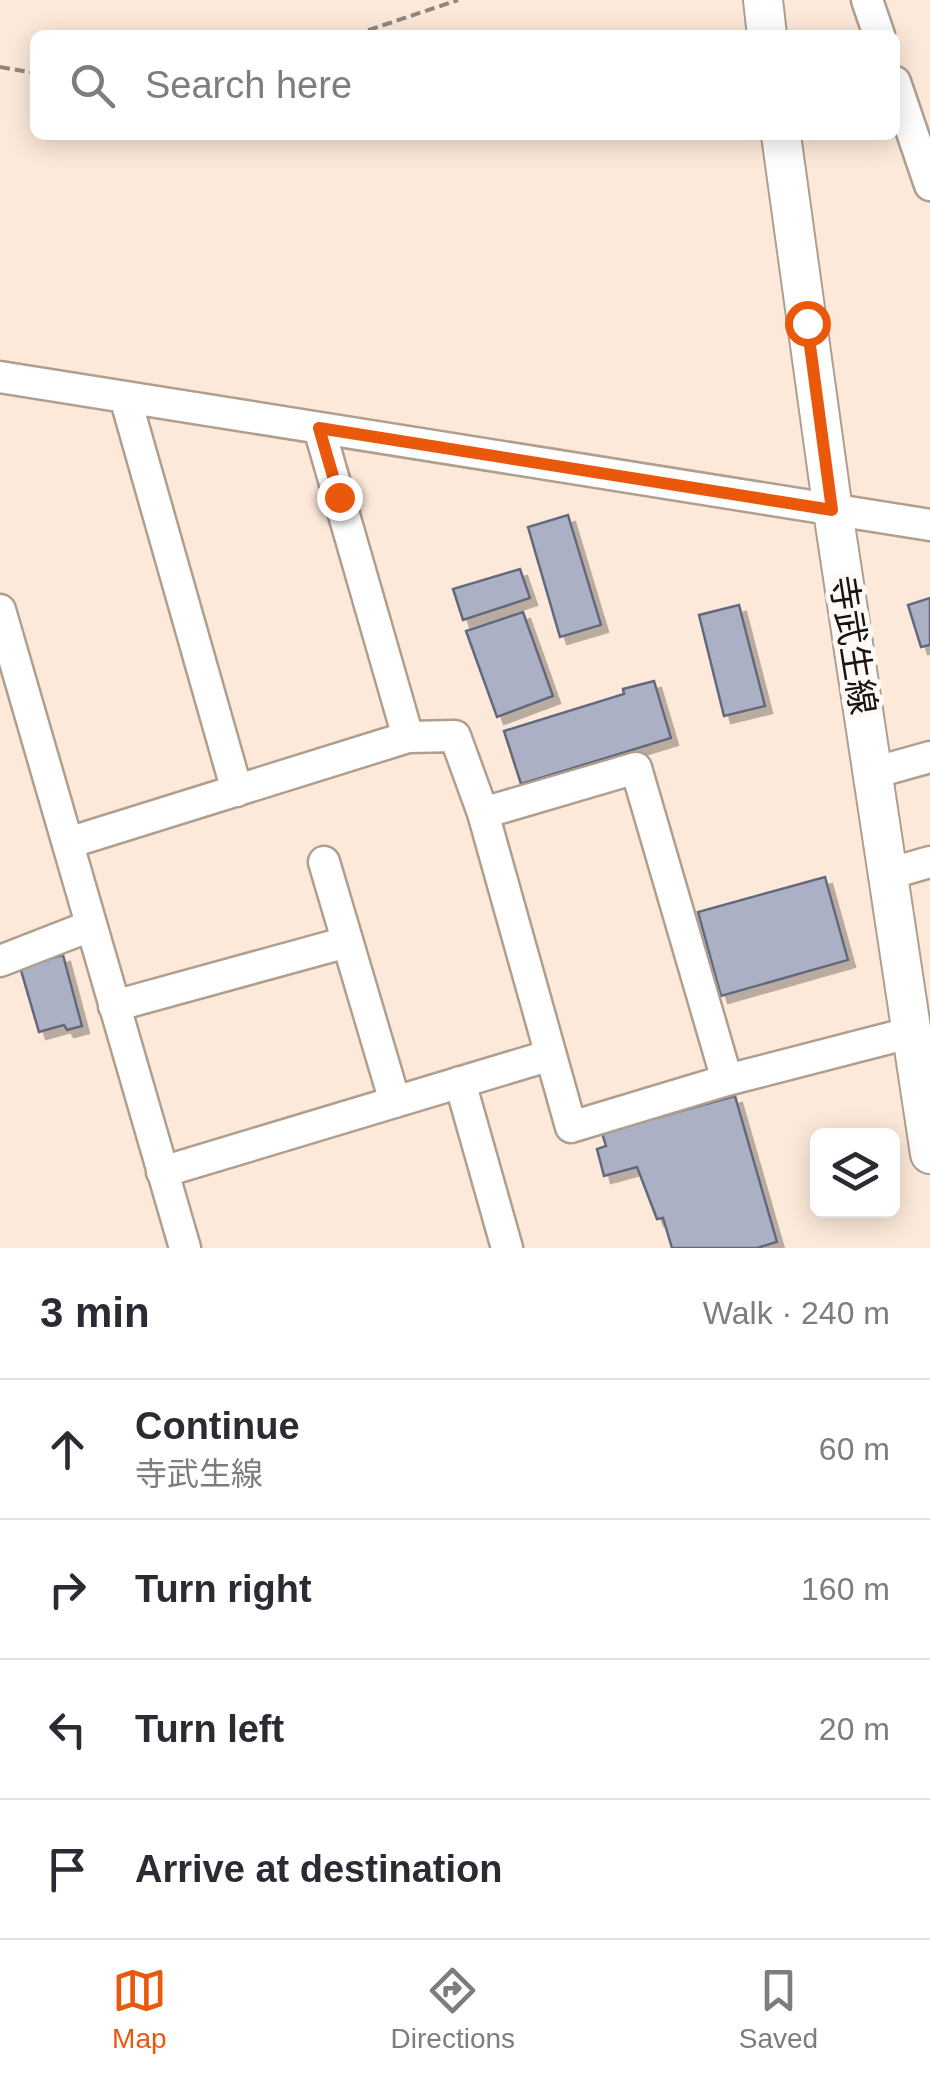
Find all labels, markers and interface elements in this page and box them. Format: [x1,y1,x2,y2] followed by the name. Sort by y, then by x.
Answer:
[30,30,900,140] search box
[65,58,120,113] icon: search
[145,64,352,106] text: Search here
[785,301,831,347] route start
[317,475,363,521] route end
[823,573,884,717] street label: 寺武生線
[810,1128,900,1218] map controls
[810,1128,900,1218] button: layers
[40,1289,150,1336] text: 3 min
[703,1295,890,1331] text: Walk · 240 m
[135,1405,300,1447] text: Continue
[40,1422,95,1477] icon: ahead
[819,1431,890,1467] text: 60 m
[135,1456,263,1492] text: 寺武生線
[40,1562,95,1617] icon: right
[135,1568,312,1610] text: Turn right
[801,1571,890,1607] text: 160 m
[40,1702,95,1757] icon: left
[135,1708,284,1750] text: Turn left
[819,1711,890,1747] text: 20 m
[40,1842,95,1897] icon: arrive
[135,1848,502,1890] text: Arrive at destination
[112,1963,167,2055] tab: Map
[391,1963,515,2055] tab: Directions
[739,1963,818,2055] tab: Saved

